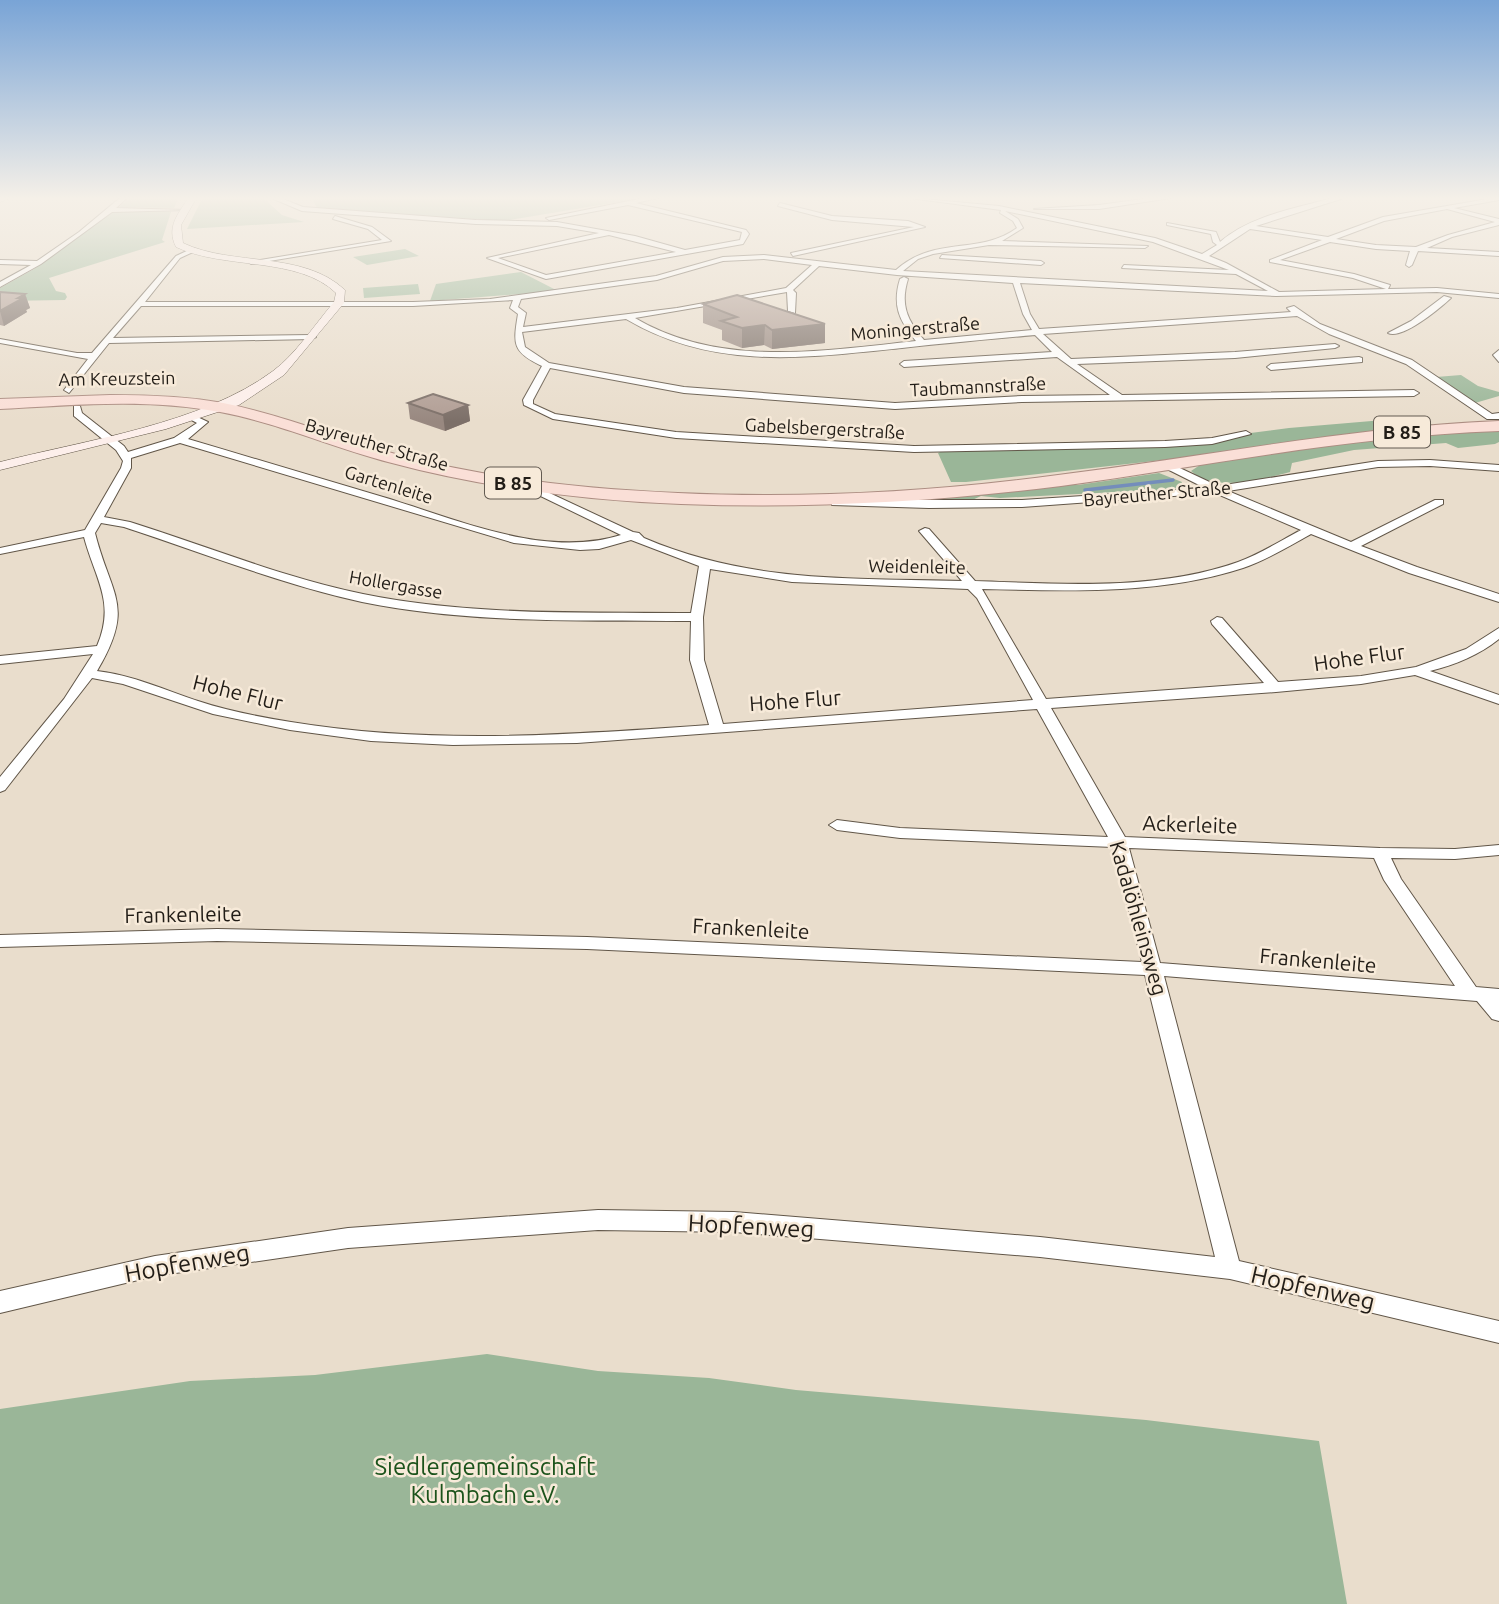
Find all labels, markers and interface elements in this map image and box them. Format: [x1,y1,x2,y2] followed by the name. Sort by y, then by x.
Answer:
[849,312,981,344] street label: Moningerstraße
[58,367,176,389] street label: Am Kreuzstein
[909,372,1047,400] street label: Taubmannstraße
[303,414,451,474] street label: Bayreuther Straße
[744,414,906,442] street label: Gabelsbergerstraße
[1374,416,1430,448] road number: B 85
[342,461,436,507] street label: Gartenleite
[485,468,541,498] road number: B 85
[1082,477,1232,509] street label: Bayreuther Straße
[868,555,966,577] street label: Weidenleite
[348,566,444,602] street label: Hollergasse
[1312,639,1406,675] street label: Hohe Flur
[191,669,285,715] street label: Hohe Flur
[748,685,842,715] street label: Hohe Flur
[1142,810,1238,838] street label: Ackerleite
[1105,838,1173,998] street label: Kadalöhleinsweg
[124,901,242,927] street label: Frankenleite
[692,913,810,943] street label: Frankenleite
[1259,943,1377,977] street label: Frankenleite
[687,1209,815,1243] street label: Hopfenweg
[122,1239,252,1287] street label: Hopfenweg
[1248,1261,1378,1315] street label: Hopfenweg
[374,1453,596,1508] park label: Siedlergemeinschaft Kulmbach e.V.

